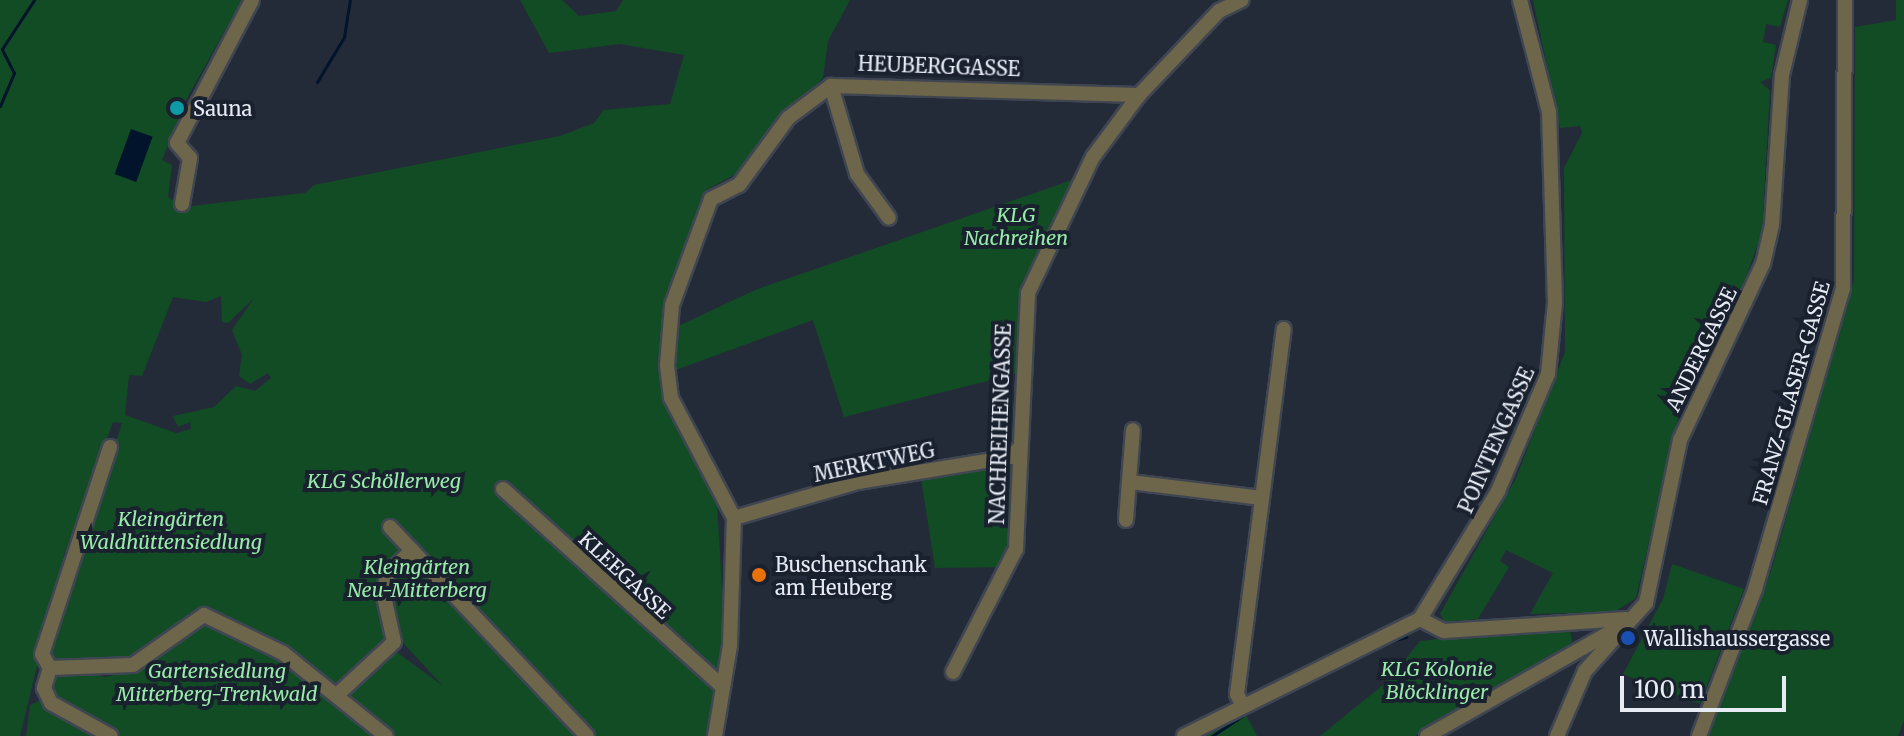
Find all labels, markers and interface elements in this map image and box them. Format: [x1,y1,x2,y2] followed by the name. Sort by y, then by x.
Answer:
[857,51,1021,81] street label: HEUBERGGASSE
[193,96,252,120] place label: Sauna
[168,99,186,117] marker: Sauna
[964,202,1068,249] park label: KLG Nachreihen
[1748,278,1834,508] street label: FRANZ-GLASER-GASSE
[1661,283,1741,415] street label: ANDERGASSE
[985,323,1015,525] street label: NACHREIHENGASSE
[1453,363,1539,517] street label: POINTENGASSE
[811,437,937,487] street label: MERKTWEG
[307,468,461,492] park label: KLG Schöllerweg
[80,506,262,553] park label: Kleingärten Waldhüttensiedlung
[574,526,676,624] street label: KLEEGASSE
[775,552,927,599] place label: Buschenschank am Heuberg
[347,554,487,601] park label: Kleingärten Neu-Mitterberg
[750,566,768,584] marker: Buschenschank am Heuberg
[1644,626,1830,650] place label: Wallishaussergasse
[1619,629,1637,647] marker: Wallishaussergasse
[1381,656,1493,703] park label: KLG Kolonie Blöcklinger
[117,659,317,706] park label: Gartensiedlung Mitterberg-Trenkwald
[1624,660,1790,710] scale bar
[1634,674,1704,705] text: 100 m

